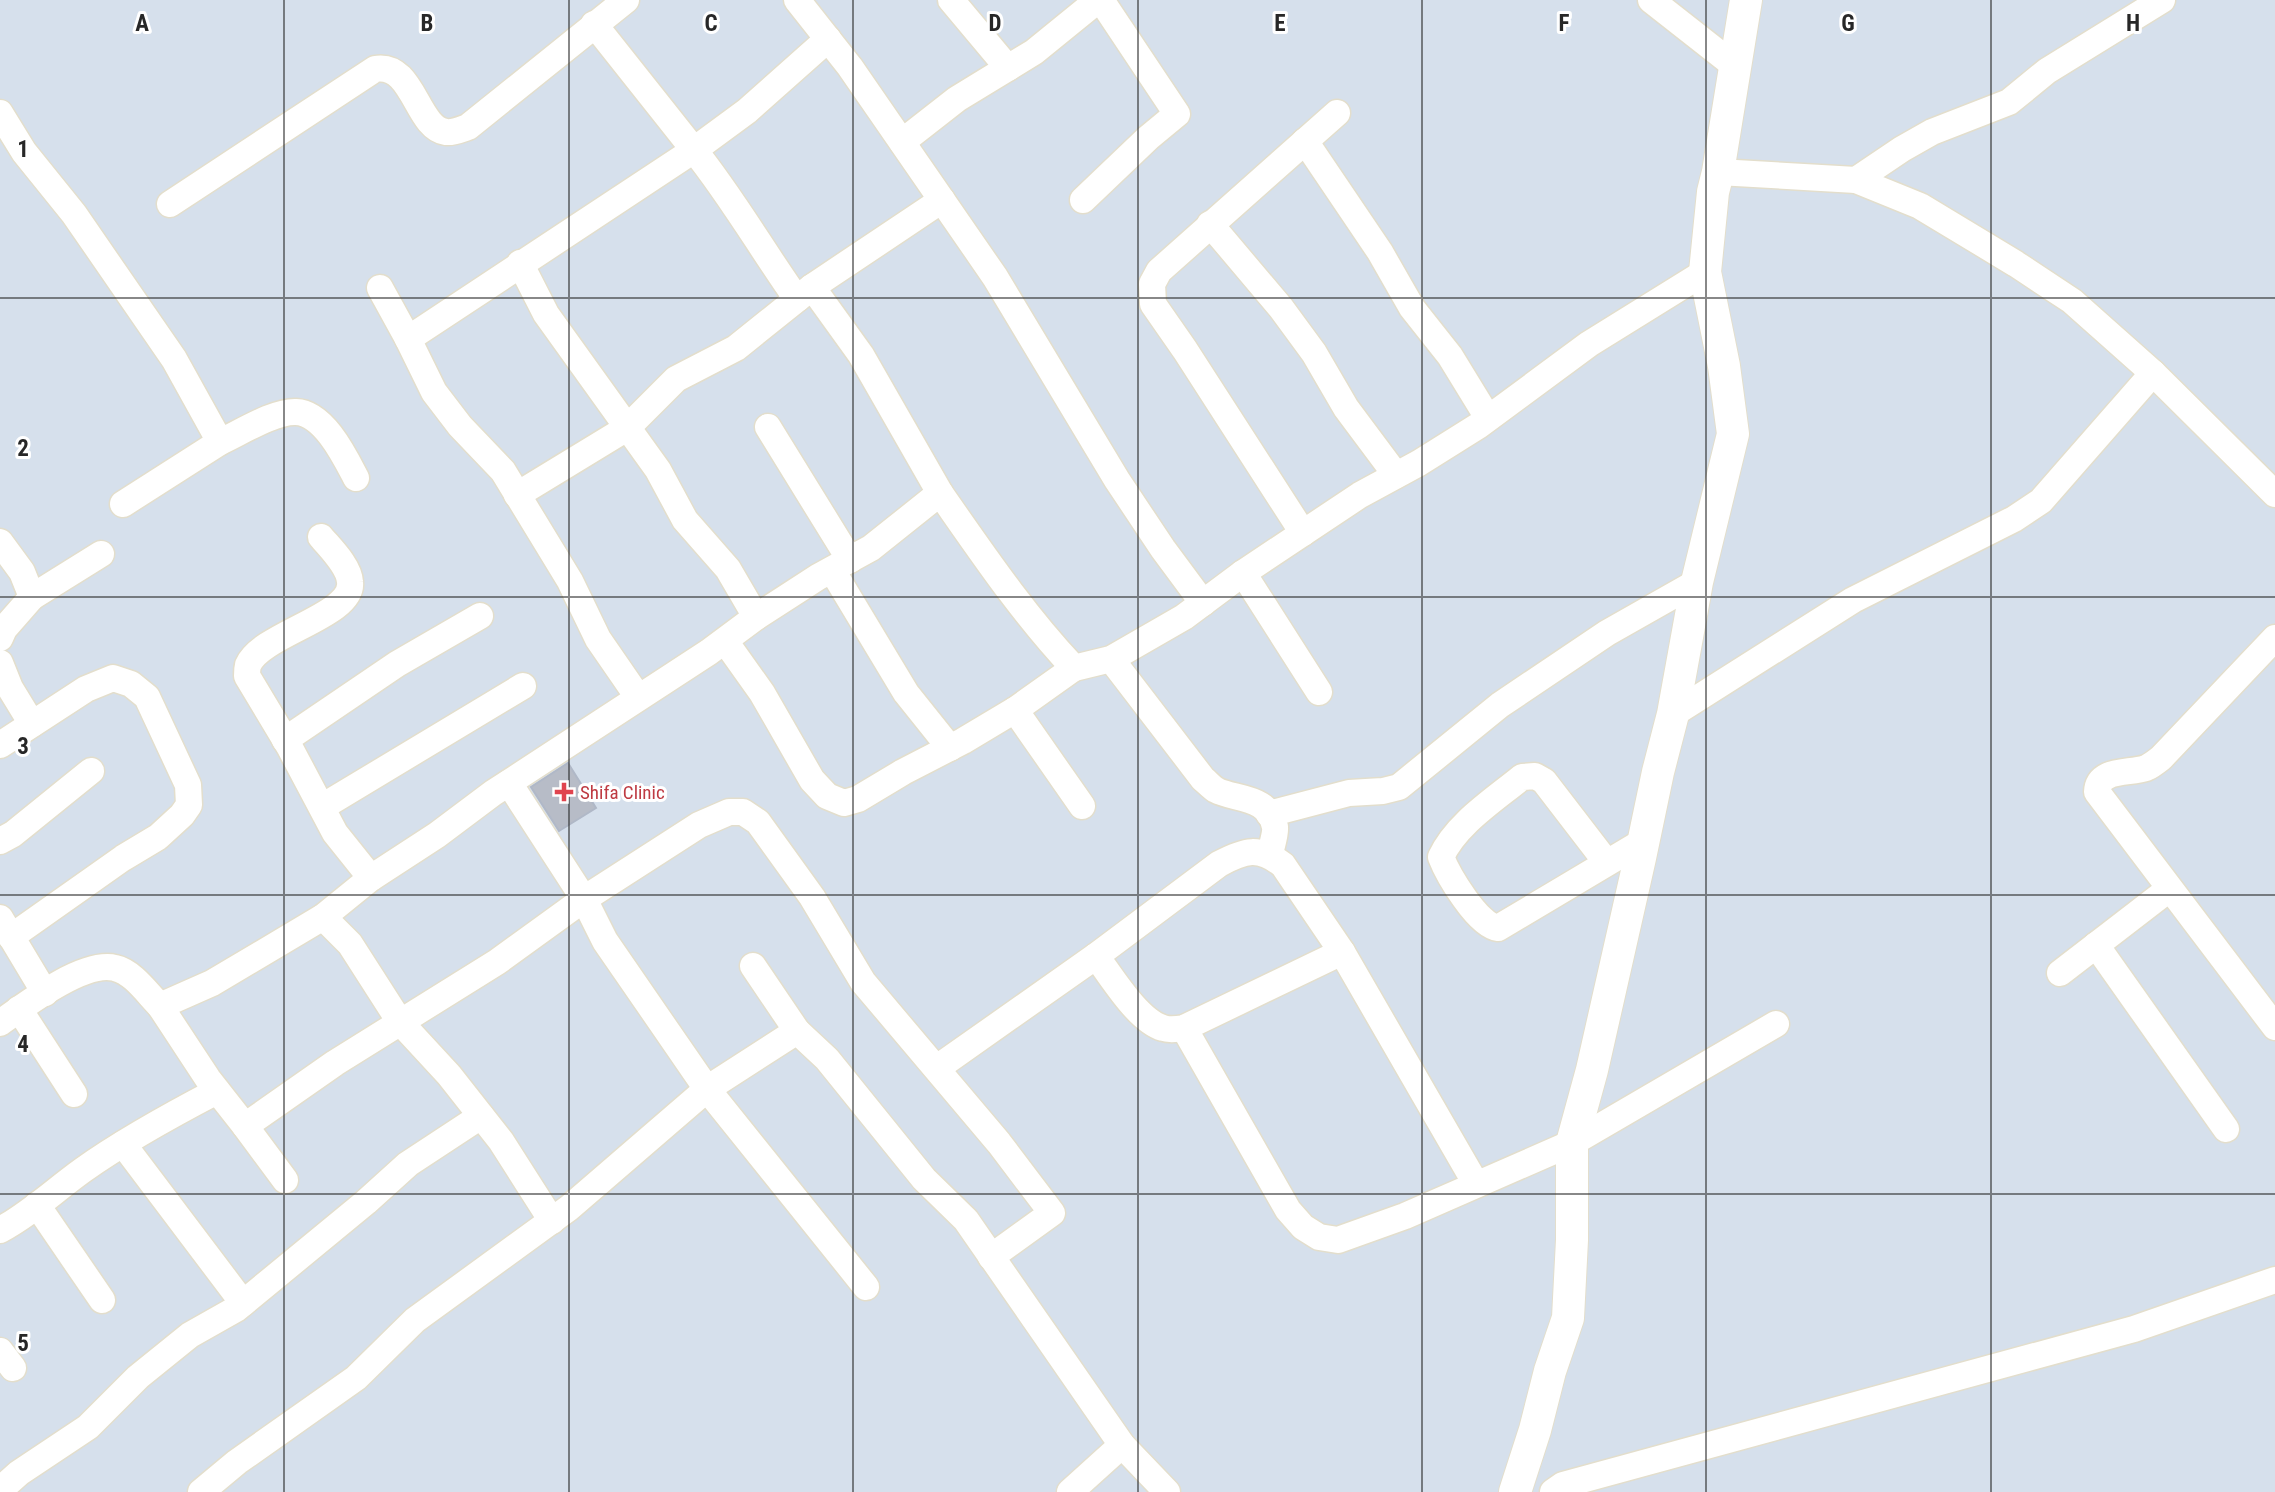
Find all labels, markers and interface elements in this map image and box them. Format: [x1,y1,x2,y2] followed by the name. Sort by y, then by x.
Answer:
[135,10,149,37] text: A
[421,10,433,37] text: B
[704,10,718,37] text: C
[989,10,1002,37] text: D
[1274,10,1286,37] text: E
[1559,10,1570,37] text: F
[1841,10,1855,37] text: G
[2126,10,2140,37] text: H
[17,136,29,163] text: 1
[17,435,29,462] text: 2
[17,733,29,760] text: 3
[580,781,665,804] place label: Shifa Clinic
[554,782,574,802] marker: Shifa Clinic
[17,1031,29,1058] text: 4
[17,1330,29,1357] text: 5

